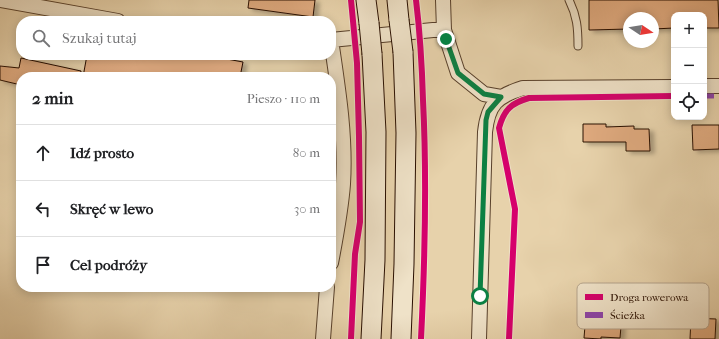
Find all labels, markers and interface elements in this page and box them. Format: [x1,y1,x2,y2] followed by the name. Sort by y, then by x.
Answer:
[623,12,659,48] north arrow
[671,12,707,120] map controls
[671,12,707,48] button: +
[16,16,336,60] search box
[30,27,52,49] icon: search
[62,29,136,47] text: Szukaj tutaj
[437,30,455,48] route end
[671,48,707,84] button: −
[671,84,707,120] button: locate
[32,88,73,108] text: 2 min
[247,91,320,106] text: Pieszo · 110 m
[32,142,54,164] icon: ahead
[70,144,134,162] text: Idź prosto
[293,145,320,160] text: 80 m
[32,198,54,220] icon: left
[70,200,153,218] text: Skręć w lewo
[294,201,320,216] text: 30 m
[32,254,54,276] icon: arrive
[70,256,147,274] text: Cel podróży
[577,283,709,329] legend
[471,287,489,305] route start
[610,291,689,304] text: Droga rowerowa
[610,309,646,322] text: Ścieżka

